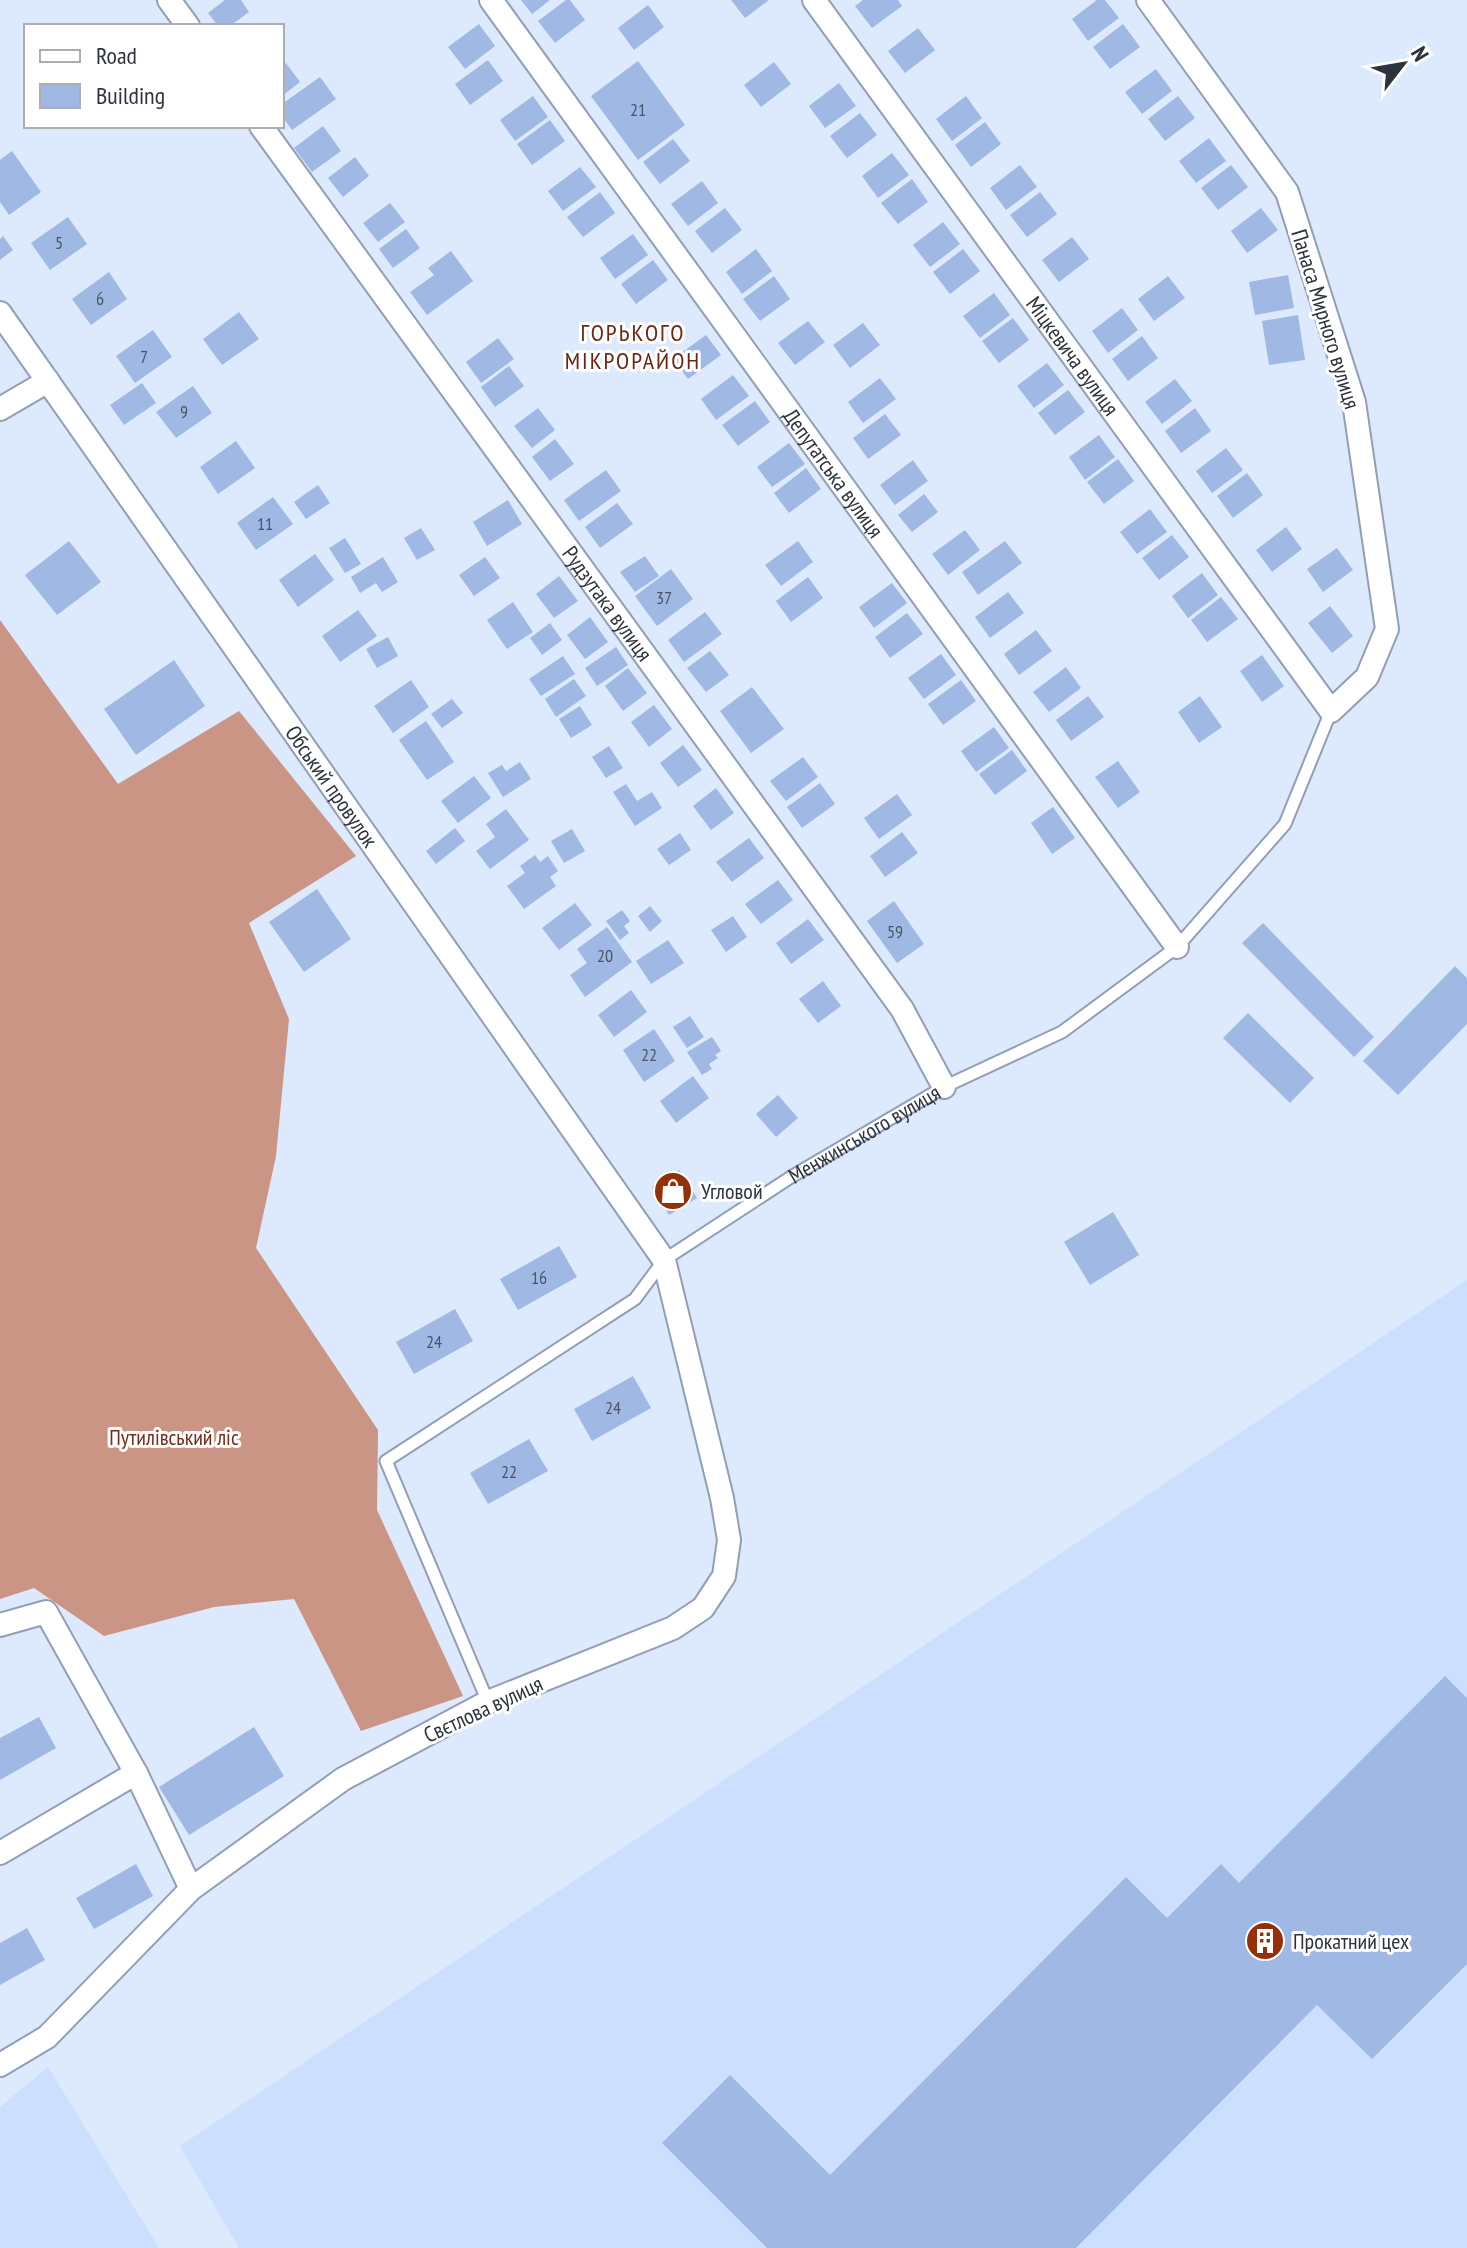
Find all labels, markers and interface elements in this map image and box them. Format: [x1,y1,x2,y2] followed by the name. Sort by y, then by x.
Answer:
[24,24,284,128] legend
[1363,24,1443,104] north arrow
[96,40,137,71] text: Road
[1405,41,1435,66] text: N
[96,80,165,111] text: Building
[630,98,646,121] house number: 21
[1285,226,1367,412] street label: Панаса Мирного вулиця
[55,231,63,254] house number: 5
[96,287,104,310] house number: 6
[1020,291,1125,421] street label: Міцкевича вулиця
[565,317,701,376] district label: ГОРЬКОГО МІКРОРАЙОН
[140,345,148,368] house number: 7
[180,400,188,423] house number: 9
[777,403,890,543] street label: Депутатська вулиця
[257,512,273,535] house number: 11
[557,540,659,666] street label: Рудзутака вулиця
[656,586,672,609] house number: 37
[279,720,385,853] street label: Обський провулок
[887,920,903,943] house number: 59
[597,944,613,967] house number: 20
[641,1043,657,1066] house number: 22
[783,1078,945,1190] street label: Менжинського вулиця
[652,1170,694,1212] shop icon: Угловой
[701,1177,763,1205] place label: Угловой
[531,1266,547,1289] house number: 16
[426,1330,442,1353] house number: 24
[605,1396,621,1419] house number: 24
[109,1423,239,1451] park label: Путилівський ліс
[501,1460,517,1483] house number: 22
[419,1669,547,1749] street label: Свєтлова вулиця
[1244,1920,1286,1962] building icon: Прокатний цех
[1293,1927,1409,1955] place label: Прокатний цех

